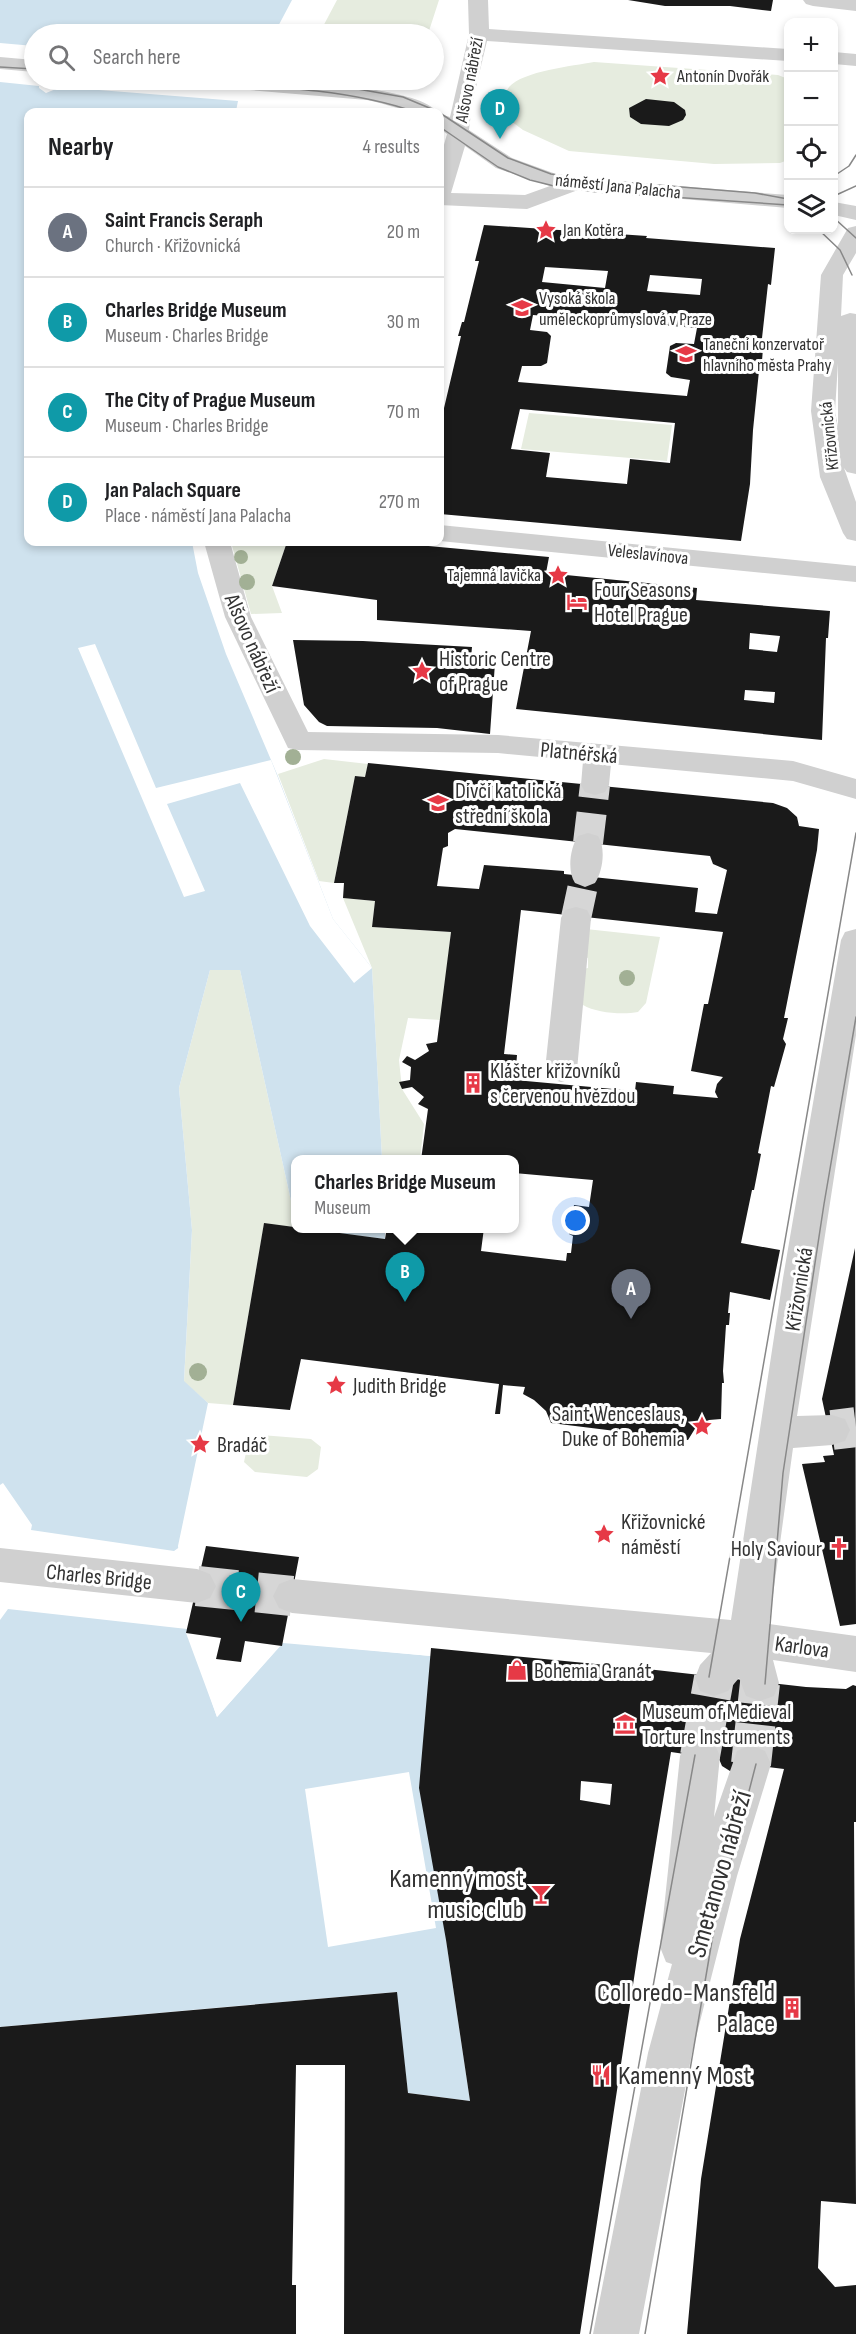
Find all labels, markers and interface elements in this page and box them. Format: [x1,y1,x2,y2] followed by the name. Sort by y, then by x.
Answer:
[784,18,838,234] map controls
[784,18,838,72] button: +
[24,24,444,90] search box
[451,35,488,125] street label: Alšovo nábřeží
[45,41,78,74] icon: search
[93,44,180,71] text: Search here
[648,64,672,88] place icon: Antonín Dvořák
[676,66,769,87] place label: Antonín Dvořák
[784,72,838,126] button: −
[480,90,520,139] pin: D
[784,126,838,180] button: locate
[48,132,114,163] text: Nearby
[363,135,420,159] text: 4 results
[554,169,682,204] street label: náměstí Jana Palacha
[784,180,838,234] button: layers
[105,207,263,234] text: Saint Francis Seraph
[534,218,558,242] place icon: Jan Kotěra
[63,220,72,244] text: A
[387,220,420,244] text: 20 m
[562,220,624,241] place label: Jan Kotěra
[105,234,241,258] text: Church · Křižovnická
[539,288,712,330] place label: Vysoká škola uměleckoprůmyslová v Praze
[510,296,534,320] school or university icon: Vysoká škola uměleckoprůmyslová v Praze
[105,297,287,324] text: Charles Bridge Museum
[63,310,72,334] text: B
[387,310,420,334] text: 30 m
[105,324,268,348] text: Museum · Charles Bridge
[703,334,831,376] place label: Taneční konzervatoř hlavního města Prahy
[674,342,698,366] school or university icon: Taneční konzervatoř hlavního města Prahy
[105,387,315,414] text: The City of Prague Museum
[62,400,73,424] text: C
[387,400,420,424] text: 70 m
[815,400,844,471] street label: Křižovnická
[105,414,268,438] text: Museum · Charles Bridge
[105,477,241,504] text: Jan Palach Square
[62,490,73,514] text: D
[379,490,420,514] text: 270 m
[105,504,291,528] text: Place · náměstí Jana Palacha
[607,540,689,569] street label: Veleslavínova
[546,563,570,587] place icon: Tajemná lavička
[447,565,541,586] place label: Tajemná lavička
[594,577,691,629] place label: Four Seasons Hotel Prague
[217,589,286,698] street label: Alšovo nábřeží
[565,590,589,614] hotel icon: Four Seasons Hotel Prague
[439,646,551,698] place label: Historic Centre of Prague
[410,659,434,683] place icon: Historic Centre of Prague
[539,737,619,770] street label: Platnéřská
[455,778,562,830] place label: Dívčí katolická střední škola
[426,791,450,815] school or university icon: Dívčí katolická střední škola
[490,1058,636,1110] place label: Klášter křižovníků s červenou hvězdou
[461,1071,485,1095] building icon: Klášter křižovníků s červenou hvězdou
[291,1155,519,1233] popup
[314,1169,496,1196] text: Charles Bridge Museum
[314,1196,371,1220] text: Museum
[561,1206,590,1235] your location
[780,1245,819,1333] street label: Křižovnická
[386,1252,424,1302] pin: B
[612,1270,650,1319] pin: A
[324,1373,348,1397] place icon: Judith Bridge
[352,1373,447,1400] place label: Judith Bridge
[552,1401,685,1453] place label: Saint Wenceslaus, Duke of Bohemia
[690,1414,714,1438] place icon: Saint Wenceslaus, Duke of Bohemia
[188,1432,212,1456] place icon: Bradáč
[217,1432,268,1459] place label: Bradáč
[621,1509,706,1561] place label: Křižovnické náměstí
[592,1522,616,1546] place icon: Křižovnické náměstí
[731,1536,822,1563] place label: Holy Saviour
[827,1536,851,1560] church icon: Holy Saviour
[45,1559,153,1596] street label: Charles Bridge
[222,1572,260,1622] pin: C
[773,1630,831,1665] street label: Karlova
[505,1658,529,1682] shop icon: Bohemia Granát
[534,1658,652,1685] place label: Bohemia Granát
[642,1699,791,1751] place label: Museum of Medieval Torture Instruments
[613,1712,637,1736] museum icon: Museum of Medieval Torture Instruments
[681,1787,759,1962] street label: Smetanovo nábřeží
[389,1863,524,1926] place label: Kamenný most music club
[529,1882,553,1906] bar icon: Kamenný most music club
[597,1977,775,2040] place label: Colloredo-Mansfeld Palace
[780,1996,804,2020] building icon: Colloredo-Mansfeld Palace
[618,2060,752,2092] place label: Kamenný Most
[589,2063,613,2087] restaurant icon: Kamenný Most

